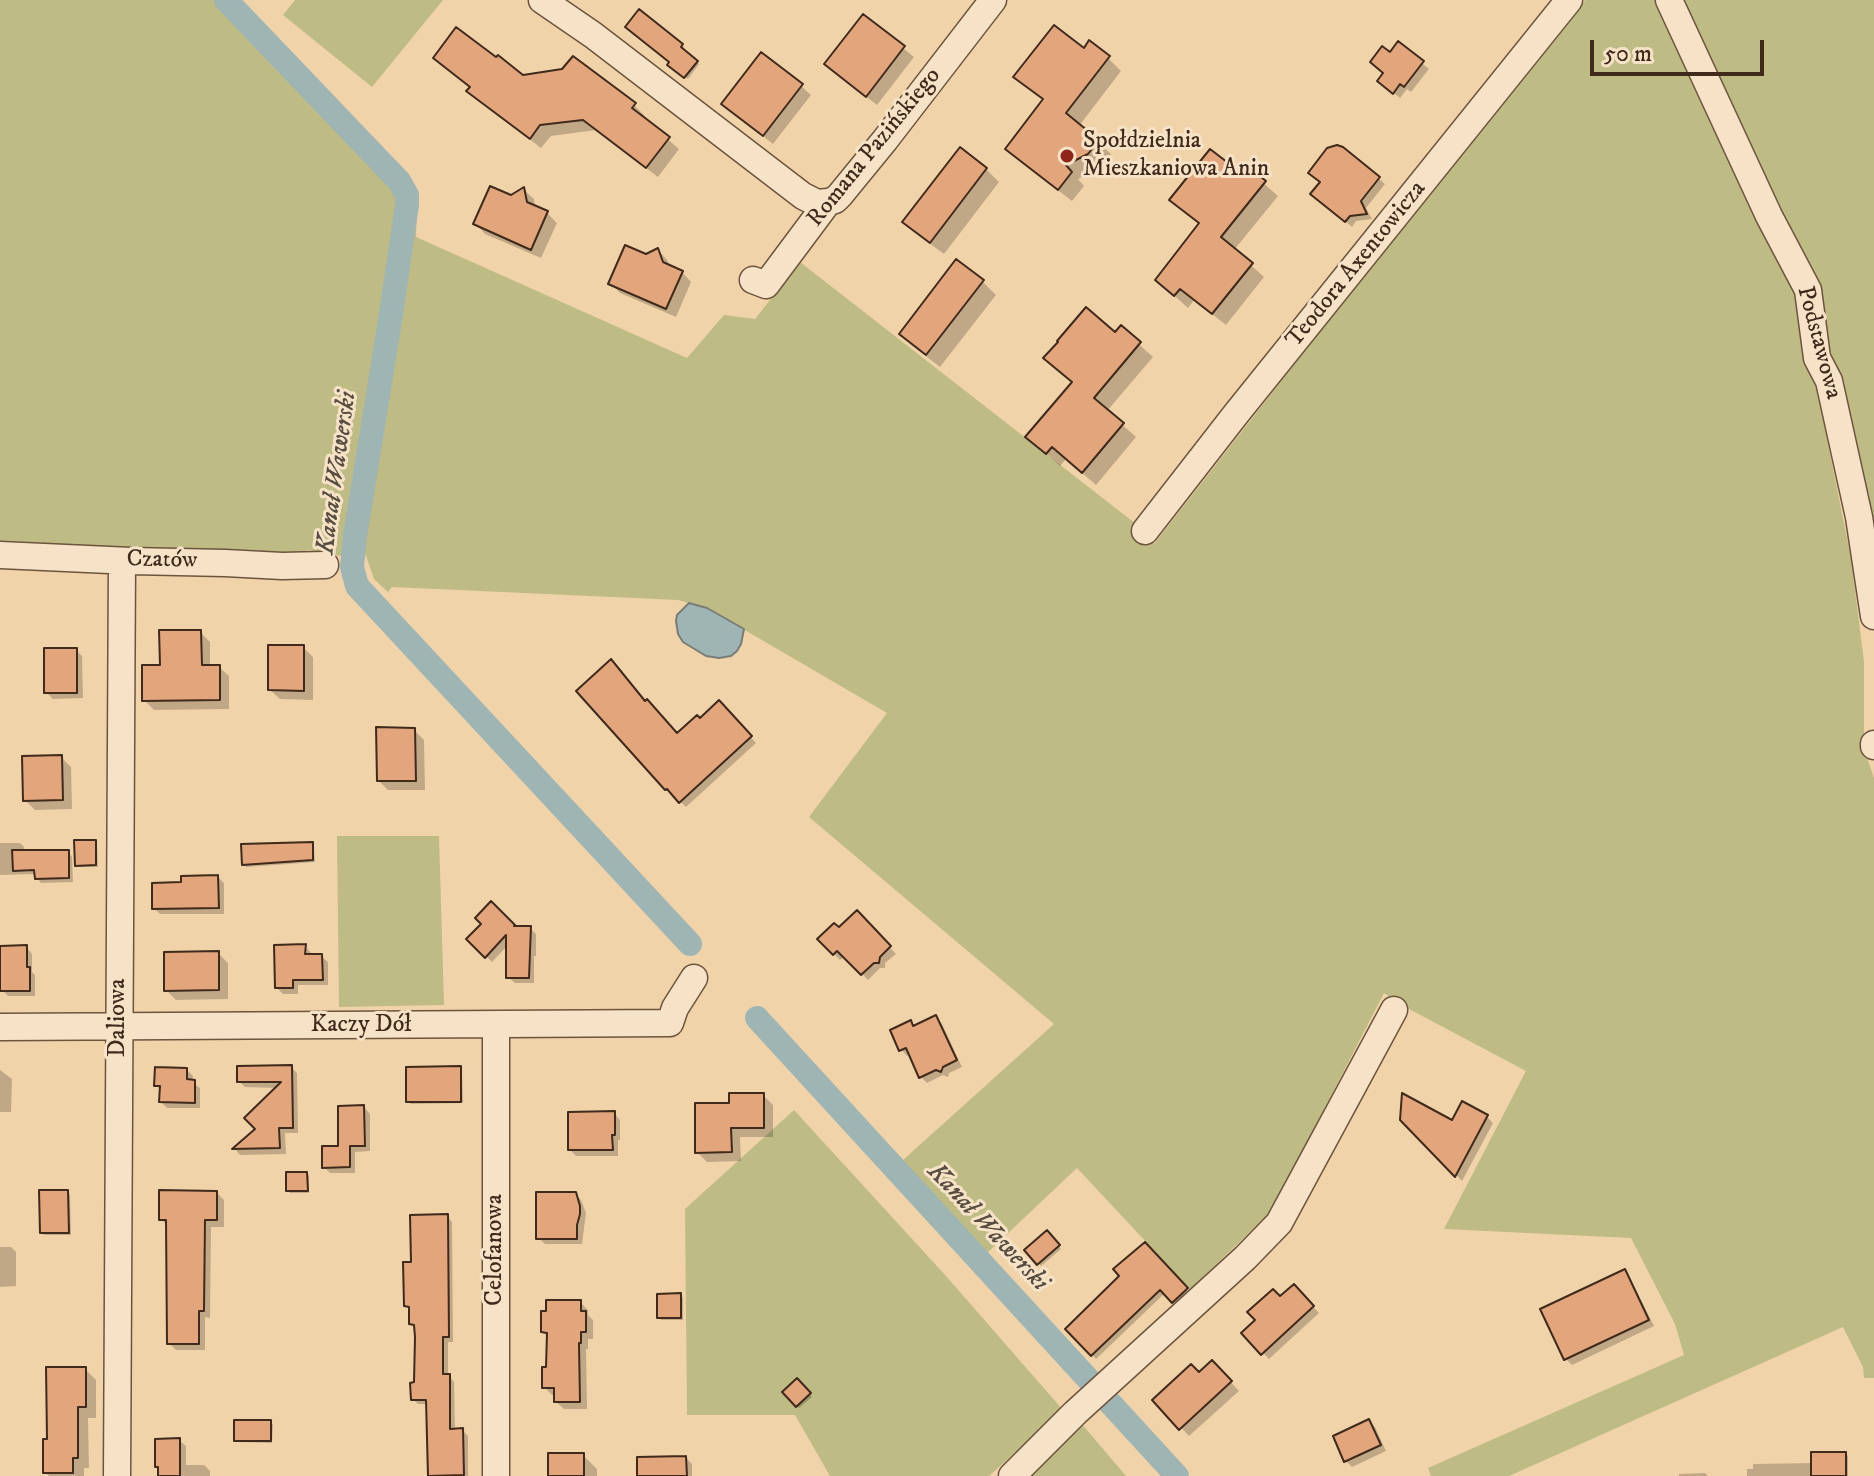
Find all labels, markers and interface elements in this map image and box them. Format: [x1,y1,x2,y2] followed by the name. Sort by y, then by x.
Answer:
[1594,24,1768,74] scale bar
[1604,39,1652,69] text: 50 m
[802,63,948,233] street label: Romana Pazińskiego
[1083,128,1269,184] place label: Społdzielnia Mieszkaniowa Anin
[1058,147,1076,165] marker: Społdzielnia Mieszkaniowa Anin
[1281,176,1433,354] street label: Teodora Axentowicza
[1789,284,1847,402] street label: Podstawowa
[311,390,365,556] water label: Kanał Wawerski
[126,546,198,576] street label: Czatów
[105,979,133,1057] street label: Daliowa
[311,1012,411,1040] street label: Kaczy Dół
[920,1157,1054,1299] water label: Kanał Wawerski
[482,1194,510,1306] street label: Celofanowa

